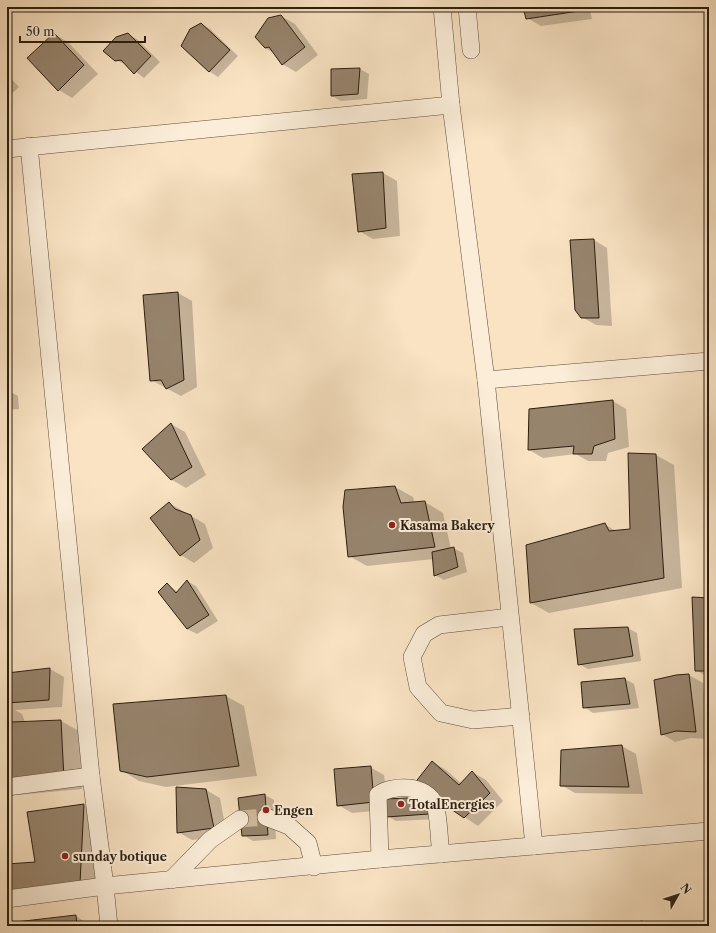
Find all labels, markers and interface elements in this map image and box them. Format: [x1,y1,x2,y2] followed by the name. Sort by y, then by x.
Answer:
[20,18,145,44] scale bar
[26,24,55,39] text: 50 m
[400,518,495,533] place label: Kasama Bakery
[387,520,397,530] marker: Kasama Bakery
[409,797,495,812] place label: TotalEnergies
[396,799,406,809] marker: TotalEnergies
[274,803,314,818] place label: Engen
[261,805,271,815] marker: Engen
[73,849,167,864] place label: sunday botique
[60,851,70,861] marker: sunday botique
[658,875,698,915] north arrow
[677,881,694,897] text: N

